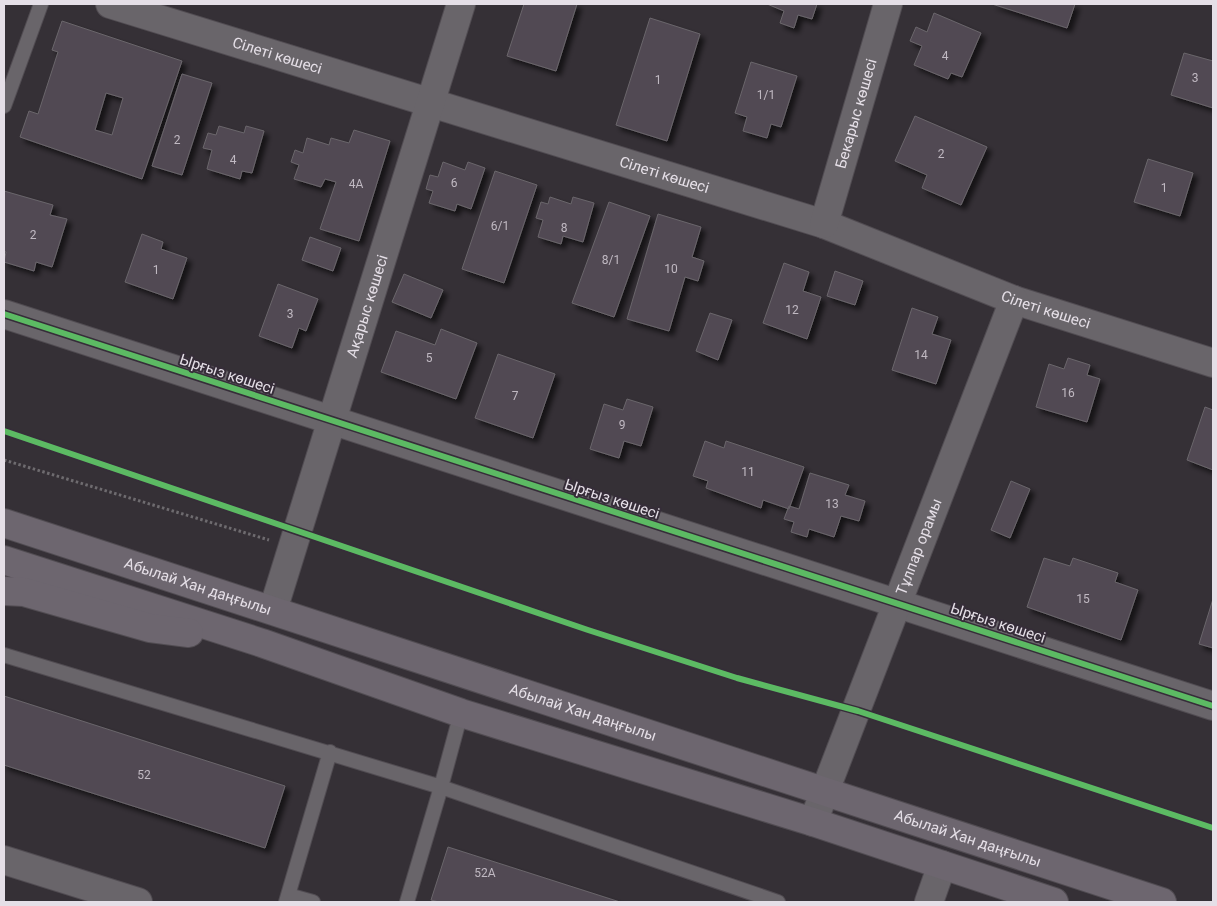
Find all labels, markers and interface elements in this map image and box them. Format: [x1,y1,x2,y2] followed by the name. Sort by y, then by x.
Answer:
[230,33,324,78] street label: Сілеті көшесі
[942,49,949,63] house number: 4
[832,57,881,171] street label: Бекарыс көшесі
[1192,71,1198,85] house number: 3
[655,73,661,87] house number: 1
[757,88,775,102] house number: 1/1
[174,133,181,147] house number: 2
[938,147,945,161] house number: 2
[230,153,237,167] house number: 4
[617,153,711,197] street label: Сілеті көшесі
[451,176,458,190] house number: 6
[349,177,363,191] house number: 4А
[1161,181,1167,195] house number: 1
[491,219,509,233] house number: 6/1
[561,221,568,235] house number: 8
[30,228,37,242] house number: 2
[343,253,392,360] street label: Ақарыс көшесі
[602,253,620,267] house number: 8/1
[664,262,678,276] house number: 10
[153,263,159,277] house number: 1
[998,287,1093,333] street label: Сілеті көшесі
[785,303,799,317] house number: 12
[287,307,293,321] house number: 3
[914,348,928,362] house number: 14
[177,350,277,398] street label: Ырғыз көшесі
[426,351,433,365] house number: 5
[1061,386,1075,400] house number: 16
[512,389,519,403] house number: 7
[619,418,625,432] house number: 9
[741,465,755,479] house number: 11
[562,475,662,523] street label: Ырғыз көшесі
[892,496,946,598] street label: Тұлпар орамы
[825,497,839,511] house number: 13
[122,554,274,619] street label: Абылай Хан даңғылы
[1076,592,1090,606] house number: 15
[948,599,1048,647] street label: Ырғыз көшесі
[507,680,659,745] street label: Абылай Хан даңғылы
[137,768,151,782] house number: 52
[892,806,1043,871] street label: Абылай Хан даңғылы
[474,866,496,880] house number: 52А

